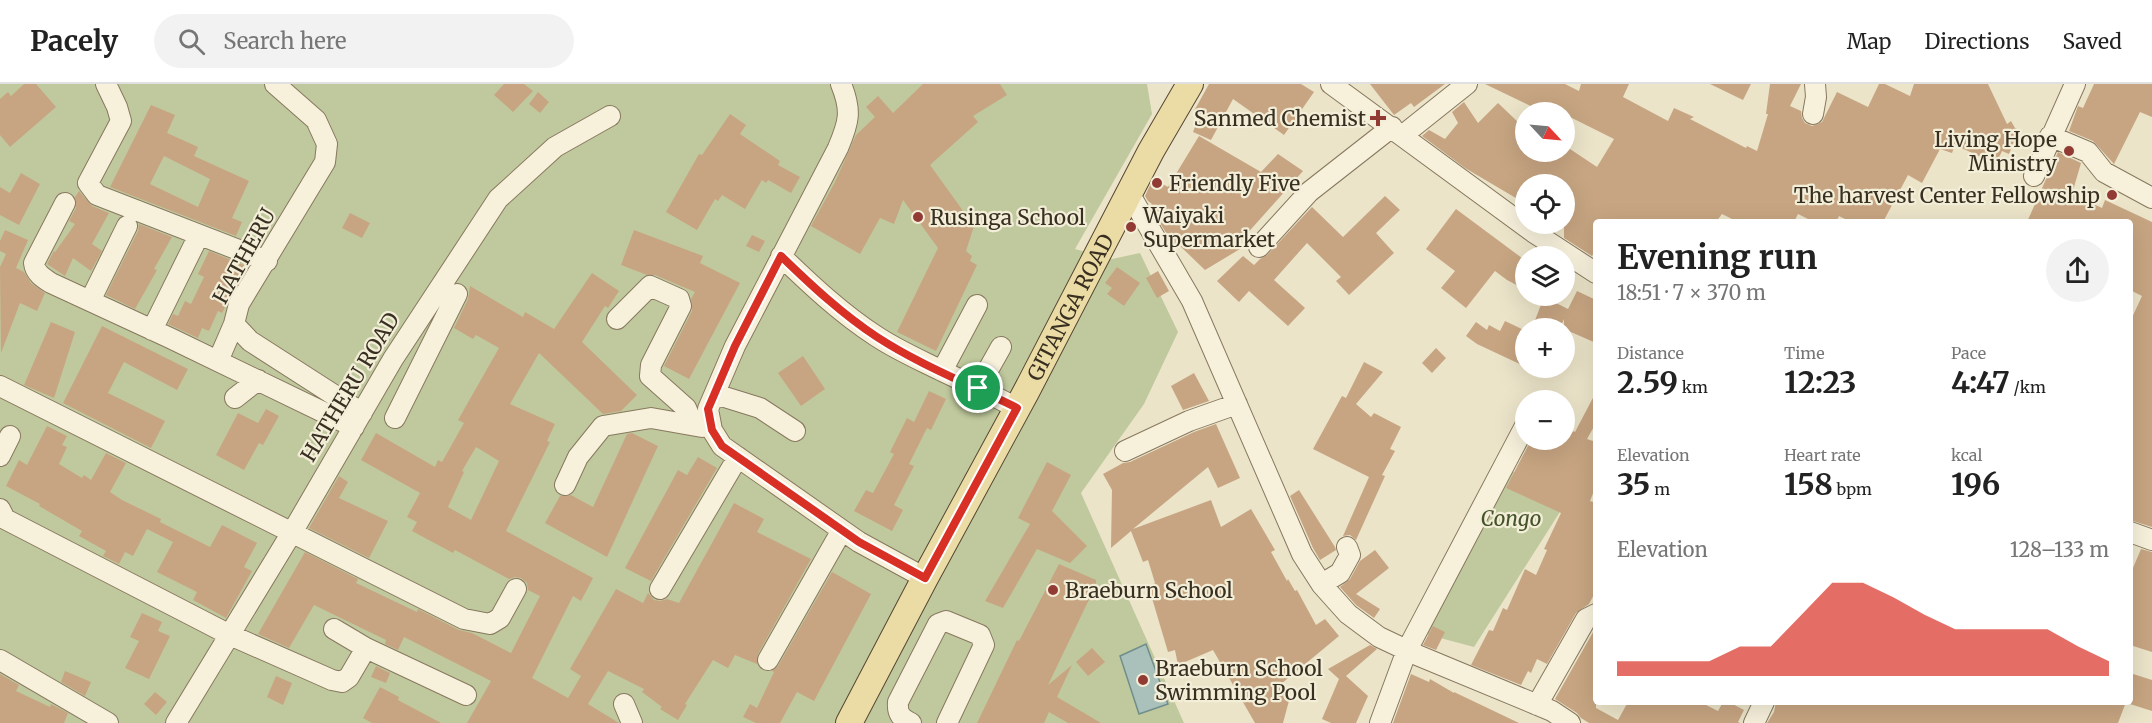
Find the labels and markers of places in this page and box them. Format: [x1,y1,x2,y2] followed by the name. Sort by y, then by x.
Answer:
[1194,105,1366,132] place label: Sanmed Chemist
[1371,111,1385,125] marker: Sanmed Chemist
[1934,126,2058,177] place label: Living Hope Ministry
[2062,144,2076,158] marker: Living Hope Ministry
[1169,170,1300,197] place label: Friendly Five
[1150,176,1164,190] marker: Friendly Five
[1794,182,2100,209] place label: The harvest Center Fellowship
[2105,188,2119,202] marker: The harvest Center Fellowship
[1142,202,1275,253] place label: Waiyaki Supermarket
[930,204,1086,231] place label: Rusinga School
[911,210,925,224] marker: Rusinga School
[1124,220,1138,234] marker: Waiyaki Supermarket
[952,362,1003,413] pin
[1065,577,1233,604] place label: Braeburn School
[1046,583,1060,597] marker: Braeburn School
[1155,655,1323,706] place label: Braeburn School Swimming Pool
[1136,673,1150,687] marker: Braeburn School Swimming Pool

